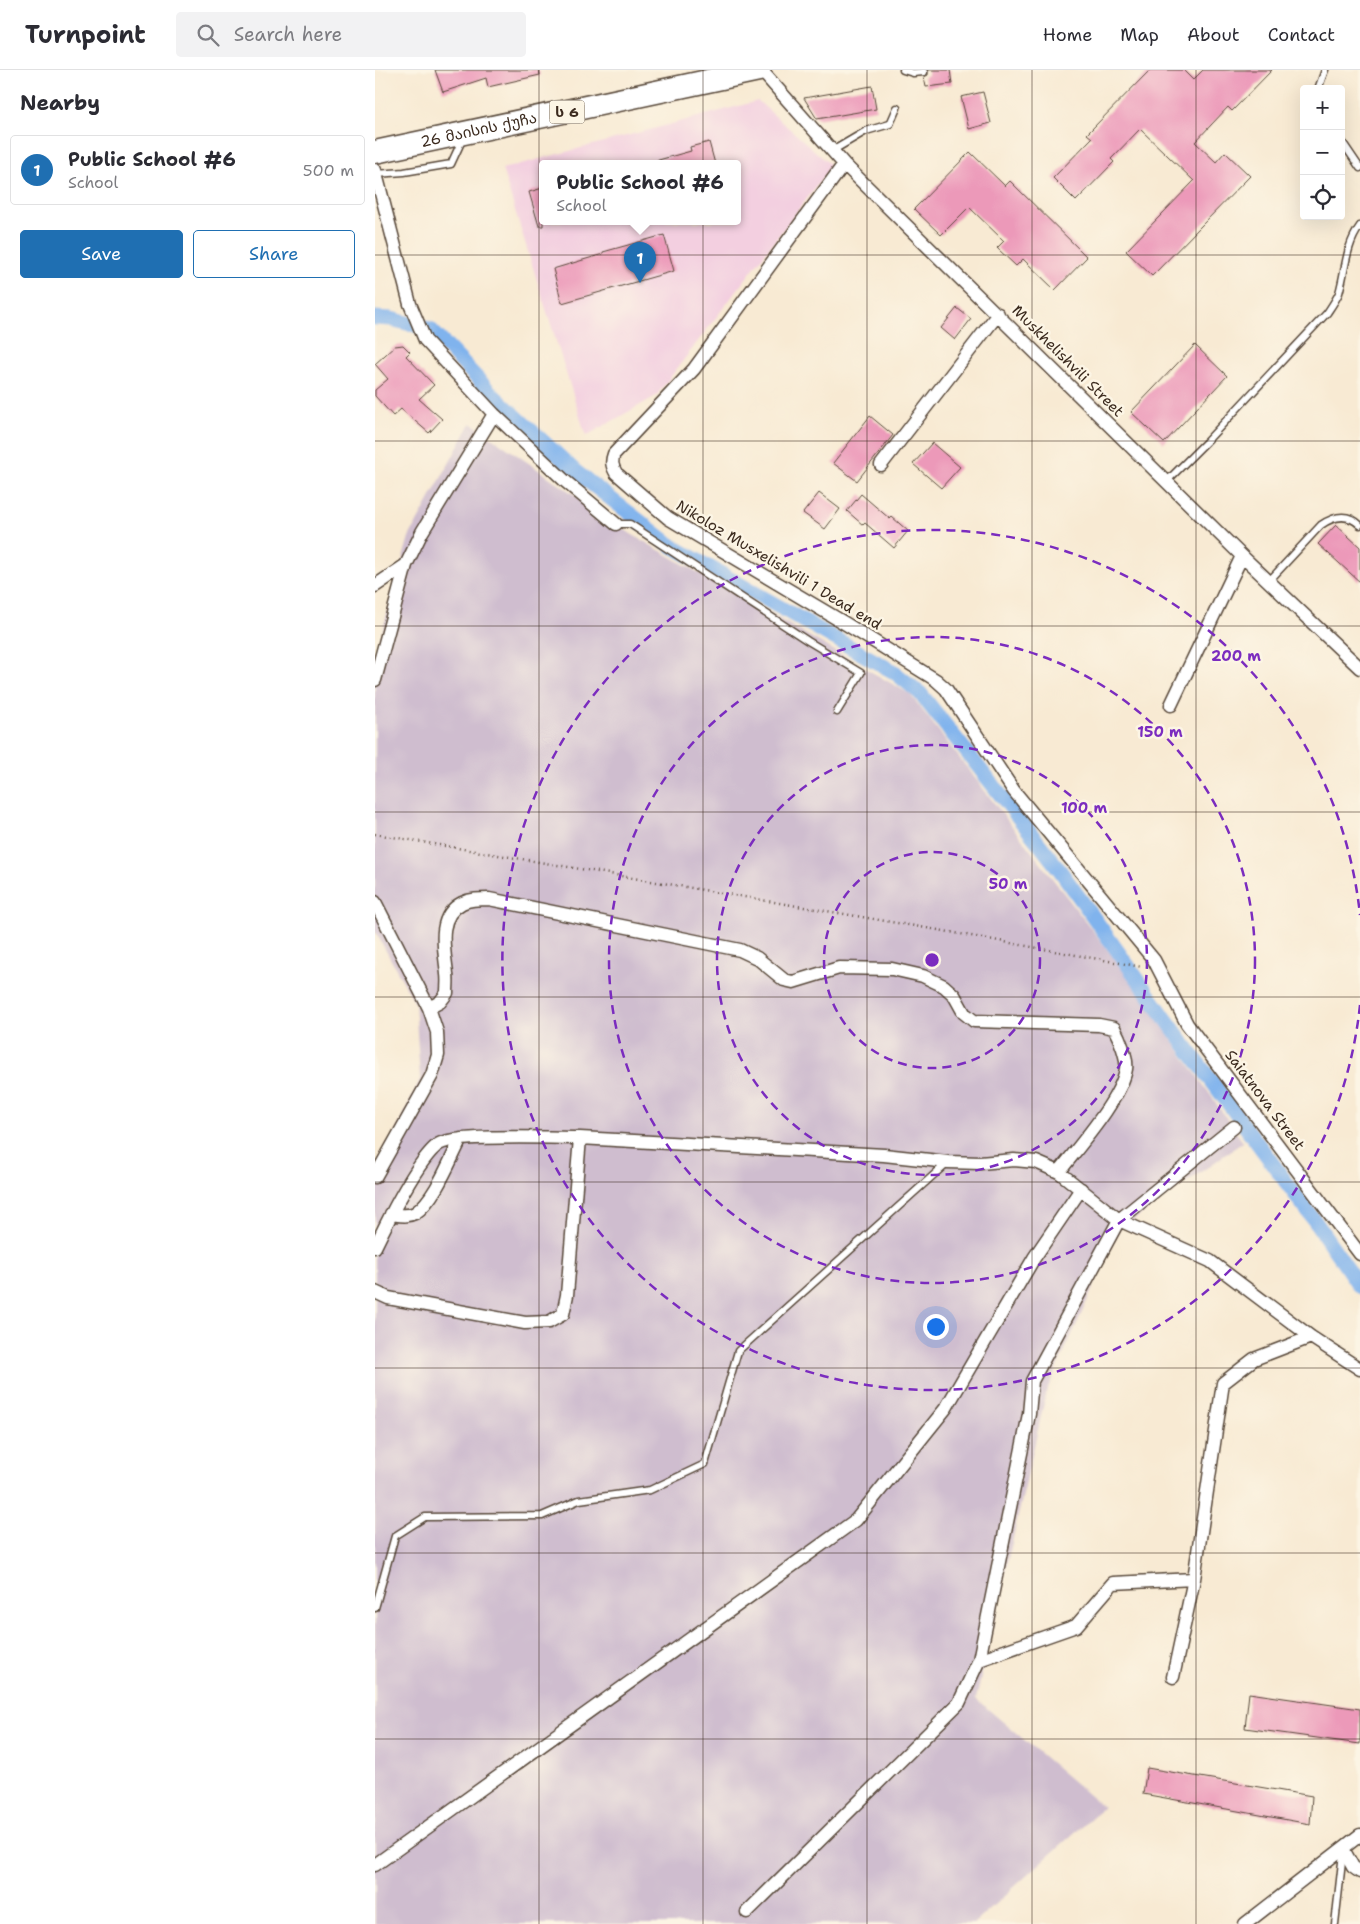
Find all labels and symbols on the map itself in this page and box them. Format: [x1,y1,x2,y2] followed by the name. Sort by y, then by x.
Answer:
[549,101,585,124] road number: ს 6
[419,108,539,152] street label: 26 მაისის ქუჩა
[624,242,656,283] pin: 1
[1008,301,1128,421] street label: Muskhelishvili Street
[673,496,886,635] street label: Nikoloz Musxelishvili 1 Dead end
[1211,646,1261,666] text: 200 m
[1137,722,1183,742] text: 150 m
[1061,798,1107,818] text: 100 m
[989,874,1028,894] text: 50 m
[923,951,941,969] centre of rings
[1221,1046,1309,1154] street label: Saiatnova Street
[923,1314,949,1340] your location

